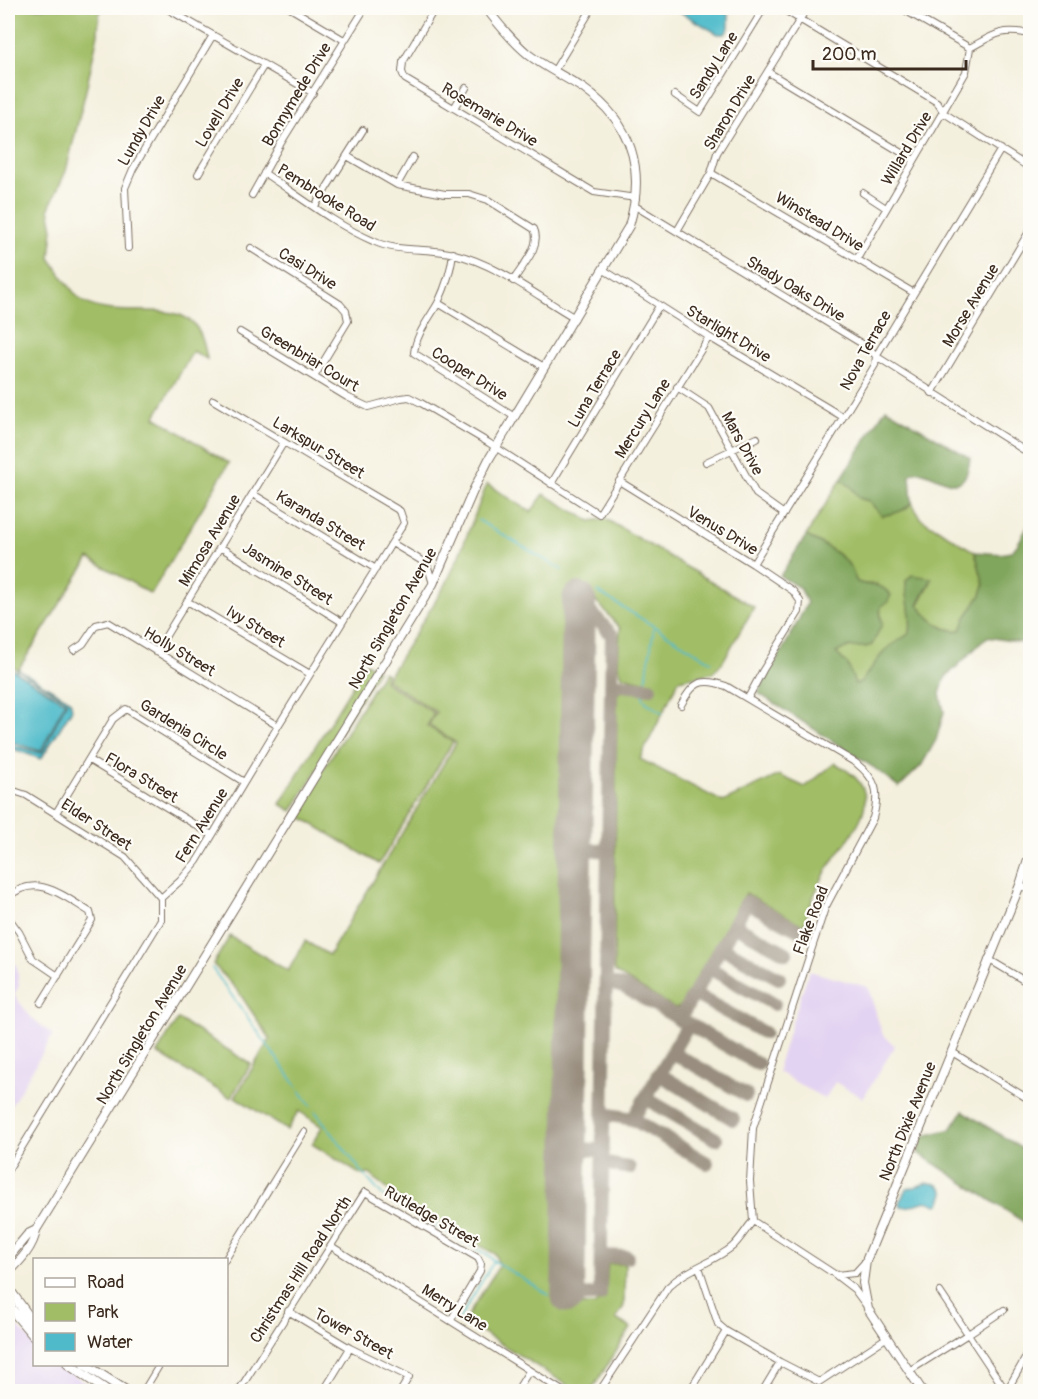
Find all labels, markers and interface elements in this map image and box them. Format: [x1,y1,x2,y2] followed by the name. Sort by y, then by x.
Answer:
[685,28,743,103] street label: Sandy Lane
[813,33,966,71] scale bar
[258,39,336,150] street label: Bonnymede Drive
[822,43,877,66] text: 200 m
[699,71,760,154] street label: Sharon Drive
[191,74,249,151] street label: Lovell Drive
[438,78,541,151] street label: Rosemarie Drive
[114,91,170,169] street label: Lundy Drive
[877,108,937,189] street label: Willard Drive
[274,160,379,236] street label: Pembrooke Road
[772,188,867,256] street label: Winstead Drive
[275,243,340,295] street label: Casi Drive
[743,252,848,326] street label: Shady Oaks Drive
[938,260,1004,351] street label: Morse Avenue
[682,301,775,367] street label: Starlight Drive
[836,307,896,394] street label: Nova Terrace
[256,321,363,397] street label: Greenbriar Court
[428,343,511,405] street label: Cooper Drive
[564,346,626,431] street label: Luna Terrace
[610,375,675,462] street label: Mercury Lane
[717,408,768,479] street label: Mars Drive
[269,412,369,484] street label: Larkspur Street
[272,486,369,556] street label: Karanda Street
[174,491,245,590] street label: Mimosa Avenue
[683,502,762,560] street label: Venus Drive
[239,538,337,610] street label: Jasmine Street
[344,544,442,693] street label: North Singleton Avenue
[222,601,289,653] street label: Ivy Street
[140,623,219,681] street label: Holly Street
[136,695,231,765] street label: Gardenia Circle
[101,748,182,808] street label: Flora Street
[171,784,233,867] street label: Fern Avenue
[57,795,136,855] street label: Elder Street
[789,883,833,958] street label: Flake Road
[92,961,192,1108] street label: North Singleton Avenue
[875,1059,941,1184] street label: North Dixie Avenue
[381,1182,483,1252] street label: Rutledge Street
[246,1192,356,1347] street label: Christmas Hill Road North
[33,1258,228,1366] legend
[87,1271,124,1294] text: Road
[418,1280,491,1336] street label: Merry Lane
[87,1301,119,1324] text: Park
[310,1304,397,1364] street label: Tower Street
[87,1331,133,1354] text: Water

